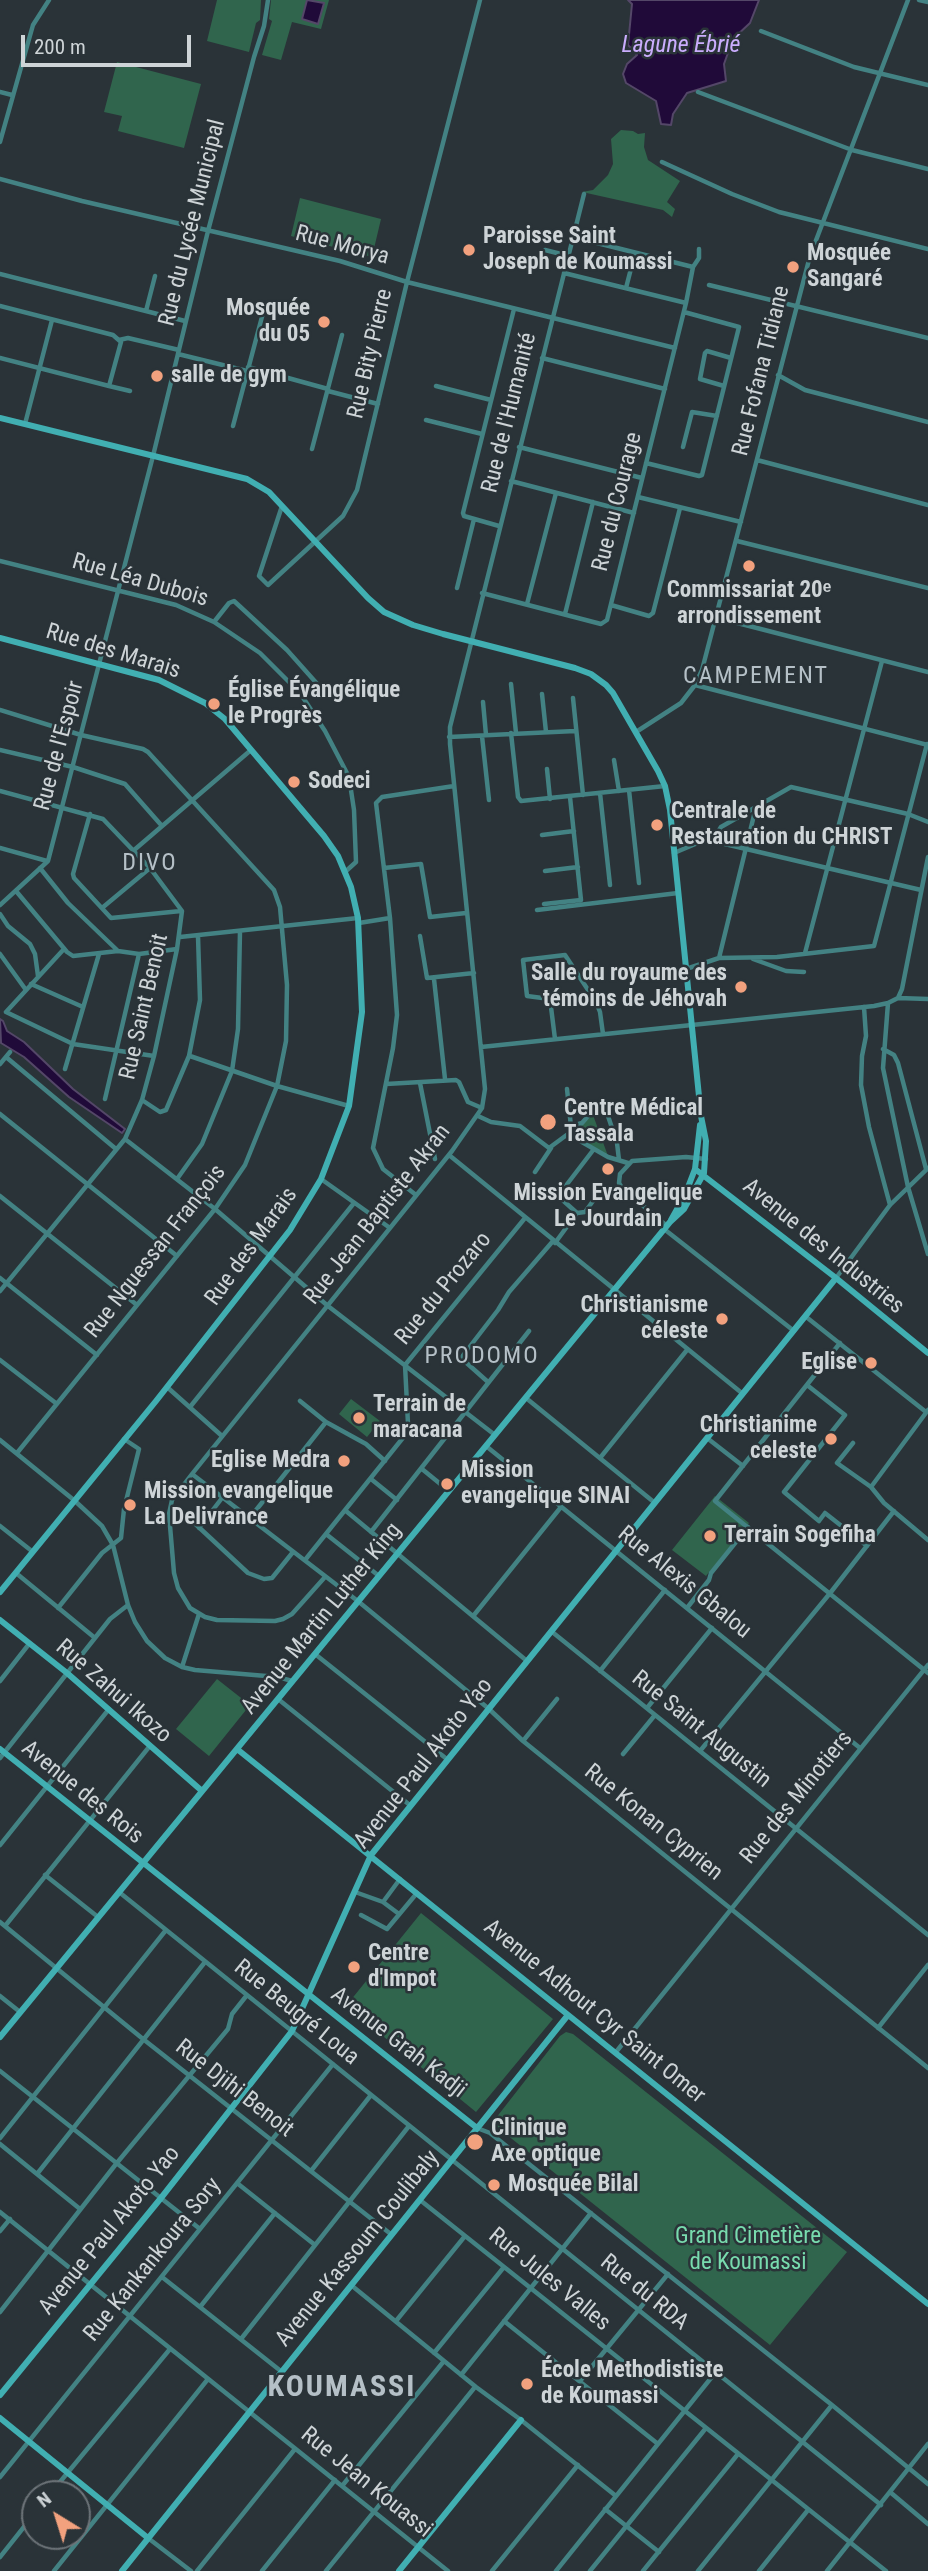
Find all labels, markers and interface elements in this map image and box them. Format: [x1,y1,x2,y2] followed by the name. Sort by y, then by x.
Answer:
[24,21,194,65] scale bar
[621,32,741,60] water label: Lagune Ébrié
[34,35,86,59] text: 200 m
[154,117,232,329] street label: Rue du Lycée Municipal
[292,220,392,272] street label: Rue Morya
[483,223,673,277] place label: Paroisse Saint Joseph de Koumassi
[807,240,891,294] place label: Mosquée Sangaré
[461,242,477,258] marker: Paroisse Saint Joseph de Koumassi
[785,259,801,275] marker: Mosquée Sangaré
[728,283,796,459] street label: Rue Fofana Tidiane
[343,286,399,422] street label: Rue Bity Pierre
[226,295,310,349] place label: Mosquée du 05
[316,314,332,330] marker: Mosquée du 05
[477,330,543,496] street label: Rue de l'Humanité
[171,362,287,390] place label: salle de gym
[149,368,165,384] marker: salle de gym
[587,429,649,575] street label: Rue du Courage
[69,548,211,614] street label: Rue Léa Dubois
[741,558,757,574] marker: Commissariat 20ᵉ arrondissement
[667,577,831,631] place label: Commissariat 20ᵉ arrondissement
[42,618,184,686] street label: Rue des Marais
[684,663,828,691] district label: CAMPEMENT
[228,677,400,731] place label: Église Évangélique le Progrès
[29,678,91,814] street label: Rue de l'Espoir
[206,696,222,712] marker: Église Évangélique le Progrès
[308,768,371,796] place label: Sodeci
[286,774,302,790] marker: Sodeci
[671,798,892,852] place label: Centrale de Restauration du CHRIST
[649,817,665,833] marker: Centrale de Restauration du CHRIST
[123,850,177,878] district label: DIVO
[115,931,175,1083] street label: Rue Saint Benoit
[531,960,727,1014] place label: Salle du royaume des témoins de Jéhovah
[733,979,749,995] marker: Salle du royaume des témoins de Jéhovah
[564,1095,703,1149] place label: Centre Médical Tassala
[538,1112,558,1132] marker: Centre Médical Tassala
[299,1119,457,1311] street label: Rue Jean Baptiste Akran
[80,1160,232,1344] street label: Rue Nguessan François
[600,1161,616,1177] marker: Mission Evangelique Le Jourdain
[737,1173,909,1321] street label: Avenue des Industries
[513,1180,703,1234] place label: Mission Evangelique Le Jourdain
[200,1183,304,1311] street label: Rue des Marais
[390,1227,498,1351] street label: Rue du Prozaro
[580,1292,708,1346] place label: Christianisme céleste
[714,1311,730,1327] marker: Christianisme céleste
[425,1343,539,1371] district label: PRODOMO
[801,1349,857,1377] place label: Eglise
[863,1355,879,1371] marker: Eglise
[373,1391,466,1445] place label: Terrain de maracana
[351,1410,367,1426] marker: Terrain de maracana
[700,1412,817,1466] place label: Christianime celeste
[823,1431,839,1447] marker: Christianime celeste
[211,1447,330,1475] place label: Eglise Medra
[336,1453,352,1469] marker: Eglise Medra
[461,1457,630,1511] place label: Mission evangelique SINAI
[439,1476,455,1492] marker: Mission evangelique SINAI
[144,1478,333,1532] place label: Mission evangelique La Delivrance
[122,1497,138,1513] marker: Mission evangelique La Delivrance
[236,1518,408,1720] street label: Avenue Martin Luther King
[612,1521,756,1645] street label: Rue Alexis Gbalou
[724,1522,876,1550] place label: Terrain Sogefiha
[702,1528,718,1544] marker: Terrain Sogefiha
[50,1634,176,1750] street label: Rue Zahui Ikozo
[626,1665,776,1795] street label: Rue Saint Augustin
[349,1673,499,1855] street label: Avenue Paul Akoto Yao
[735,1726,859,1870] street label: Rue des Minotiers
[15,1735,149,1851] street label: Avenue des Rois
[578,1759,728,1887] street label: Rue Konan Cyprien
[478,1914,710,2110] street label: Avenue Adhout Cyr Saint Omer
[368,1940,436,1994] place label: Centre d'Impot
[228,1954,364,2072] street label: Rue Beugré Loua
[346,1959,362,1975] marker: Centre d'Impot
[325,1982,471,2104] street label: Avenue Grah Kadji
[169,2034,299,2144] street label: Rue Djihi Benoit
[491,2115,601,2169] place label: Clinique Axe optique
[465,2132,485,2152] marker: Clinique Axe optique
[33,2141,187,2321] street label: Avenue Paul Akoto Yao
[270,2145,446,2353] street label: Avenue Kassoum Coulibaly
[508,2171,639,2199] place label: Mosquée Bilal
[78,2173,228,2347] street label: Rue Kankankoura Sory
[486,2177,502,2193] marker: Mosquée Bilal
[483,2222,615,2338] street label: Rue Jules Valles
[675,2223,821,2277] park label: Grand Cimetière de Koumassi
[594,2249,694,2337] street label: Rue du RDA
[541,2357,723,2411] place label: École Methodististe de Koumassi
[269,2370,415,2406] district label: KOUMASSI
[519,2376,535,2392] marker: École Methodististe de Koumassi
[295,2422,437,2544] street label: Rue Jean Kouassi
[21,2480,91,2550] north arrow
[32,2487,56,2512] text: N

